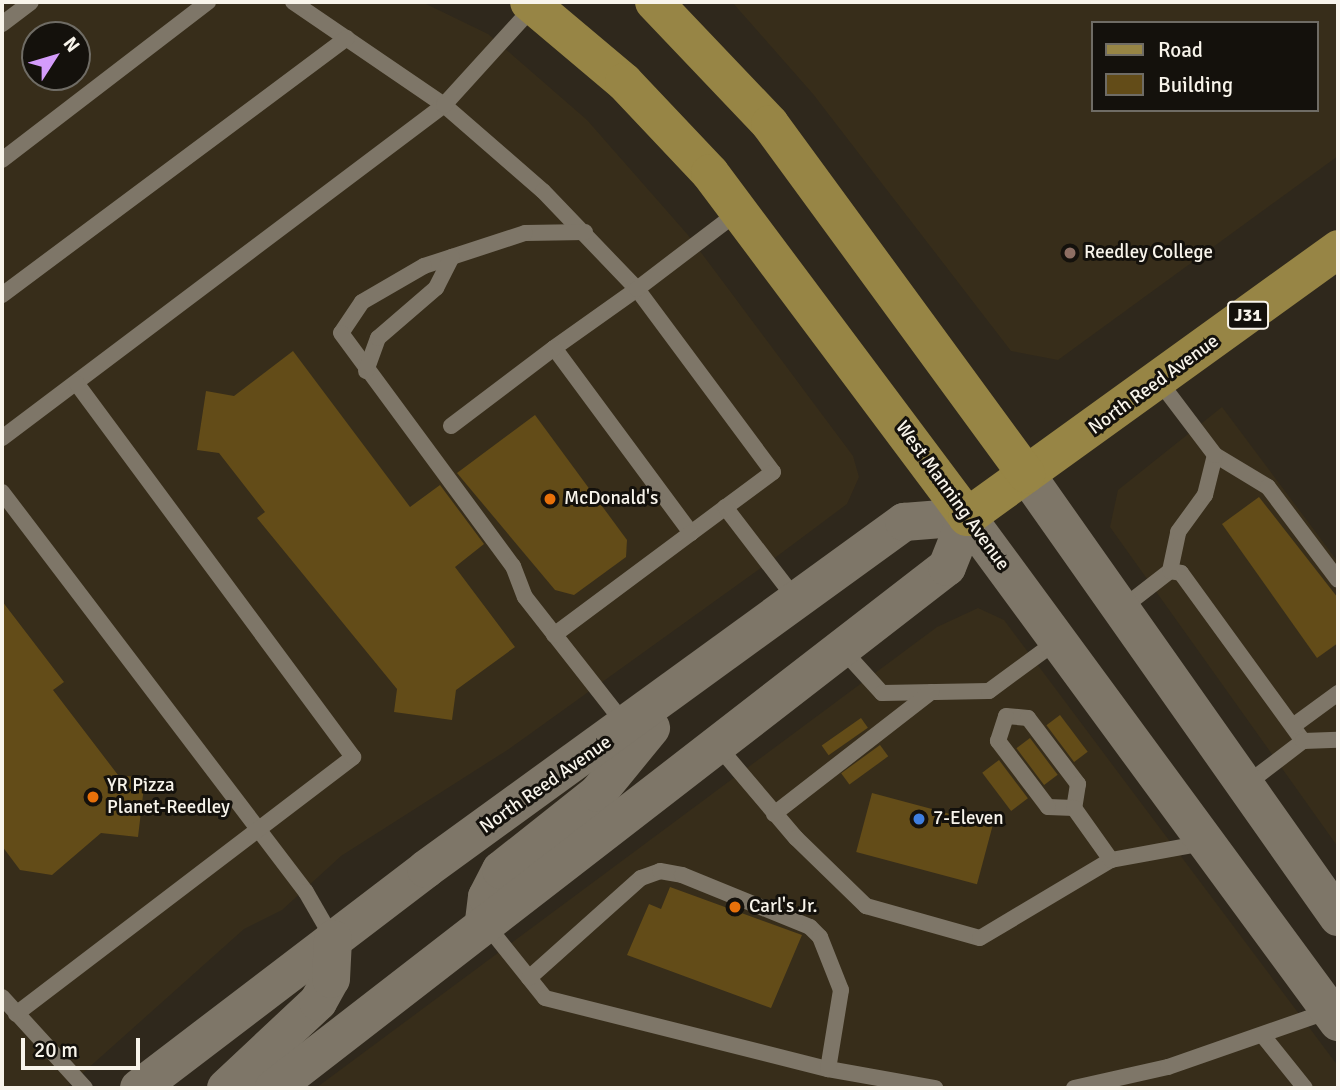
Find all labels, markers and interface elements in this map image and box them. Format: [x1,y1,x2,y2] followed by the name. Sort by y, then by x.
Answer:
[21,21,91,91] north arrow
[1092,21,1319,112] legend
[58,32,85,57] text: N
[1158,37,1203,63] text: Road
[1158,72,1233,98] text: Building
[1084,242,1213,264] place label: Reedley College
[1062,245,1078,261] marker: Reedley College
[1227,300,1269,330] road number: J31
[1085,330,1223,440] street label: North Reed Avenue
[890,417,1014,575] street label: West Manning Avenue
[564,488,658,510] place label: McDonald's
[542,491,558,507] marker: McDonald's
[476,731,616,839] street label: North Reed Avenue
[107,775,230,819] place label: YR Pizza Planet-Reedley
[85,789,101,805] marker: YR Pizza Planet-Reedley
[933,808,1004,830] place label: 7-Eleven
[911,811,927,827] marker: 7-Eleven
[749,896,818,918] place label: Carl's Jr.
[727,899,743,915] marker: Carl's Jr.
[24,1024,144,1068] scale bar
[34,1037,78,1063] text: 20 m

